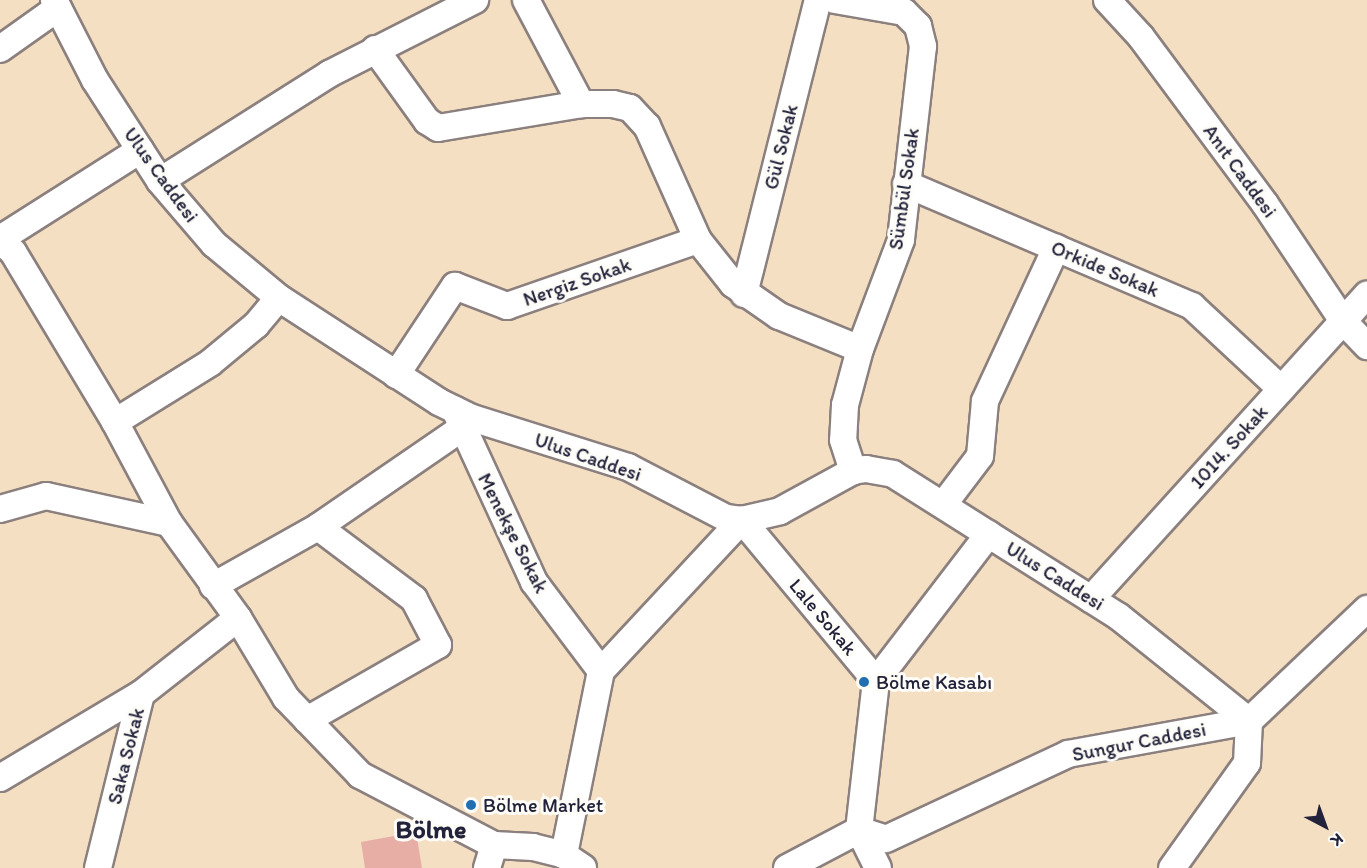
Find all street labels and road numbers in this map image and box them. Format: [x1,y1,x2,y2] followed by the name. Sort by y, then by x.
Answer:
[759,102,803,192] street label: Gül Sokak
[1198,120,1282,222] street label: Anıt Caddesi
[118,123,204,227] street label: Ulus Caddesi
[884,127,924,251] street label: Sümbül Sokak
[1048,236,1162,302] street label: Orkide Sokak
[520,252,634,312] street label: Nergiz Sokak
[1185,400,1273,494] street label: 1014. Sokak
[531,427,645,487] street label: Ulus Caddesi
[473,469,553,597] street label: Menekşe Sokak
[1001,536,1109,616] street label: Ulus Caddesi
[784,574,862,660] street label: Lale Sokak
[102,705,150,807] street label: Saka Sokak
[1070,717,1208,767] street label: Sungur Caddesi

